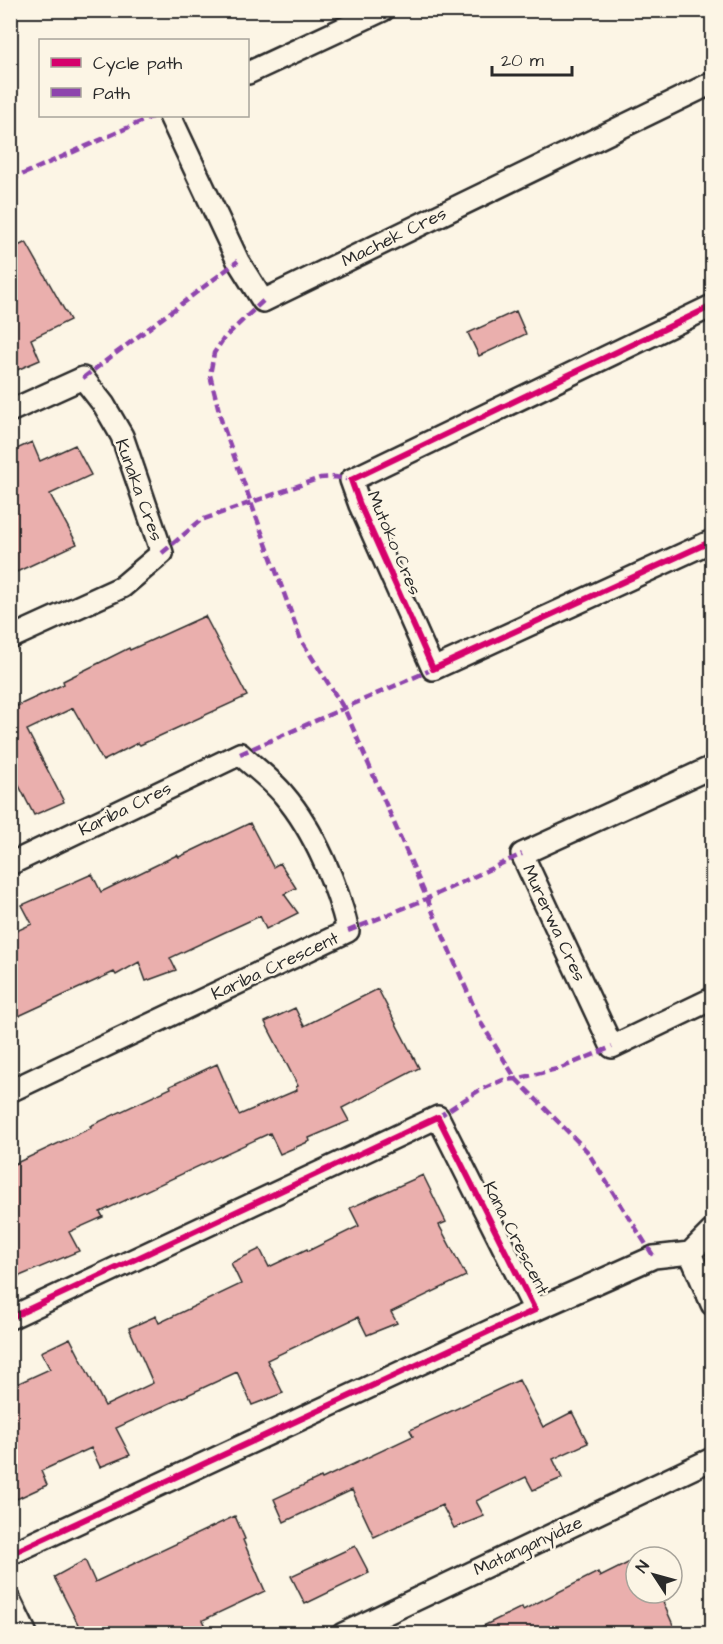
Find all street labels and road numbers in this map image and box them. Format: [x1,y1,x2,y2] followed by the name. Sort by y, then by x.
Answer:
[337,201,451,273] street label: Machek Cres
[109,435,169,545] street label: Kunaka Cres
[361,487,427,599] street label: Mutoko Cres
[74,776,176,842] street label: Kariba Cres
[516,861,592,985] street label: Murerwa Cres
[207,925,343,1006] street label: Kariba Crescent
[477,1177,556,1300] street label: Kana Crescent
[470,1510,587,1583] street label: Matanganyidze

